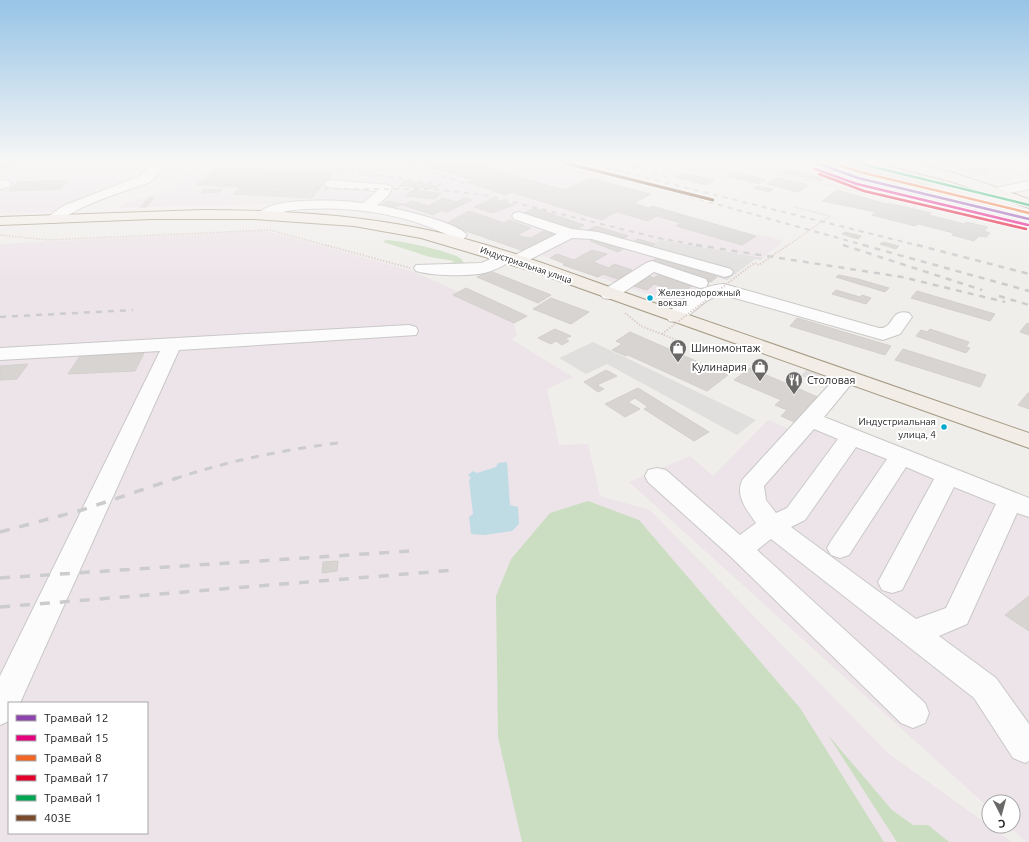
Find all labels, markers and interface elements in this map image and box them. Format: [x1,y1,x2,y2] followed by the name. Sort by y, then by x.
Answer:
[479,245,573,285] street label: Индустриальная улица
[658,288,741,308] place label: Железнодорожный вокзал
[645,293,655,303] marker: Железнодорожный вокзал
[668,338,688,363] shop icon: Шиномонтаж
[691,342,761,354] place label: Шиномонтаж
[750,357,770,382] shop icon: Кулинария
[692,361,747,373] place label: Кулинария
[784,370,804,395] restaurant icon: Столовая
[807,374,855,386] place label: Столовая
[859,416,936,440] place label: Индустриальная улица, 4
[939,422,949,432] marker: Индустриальная улица, 4
[8,702,148,834] legend
[44,711,108,724] text: Трамвай 12
[44,731,108,744] text: Трамвай 15
[44,751,102,764] text: Трамвай 8
[44,771,108,784] text: Трамвай 17
[44,791,102,804] text: Трамвай 1
[981,794,1021,834] north arrow
[44,811,71,824] text: 403Е
[998,818,1006,830] text: С

